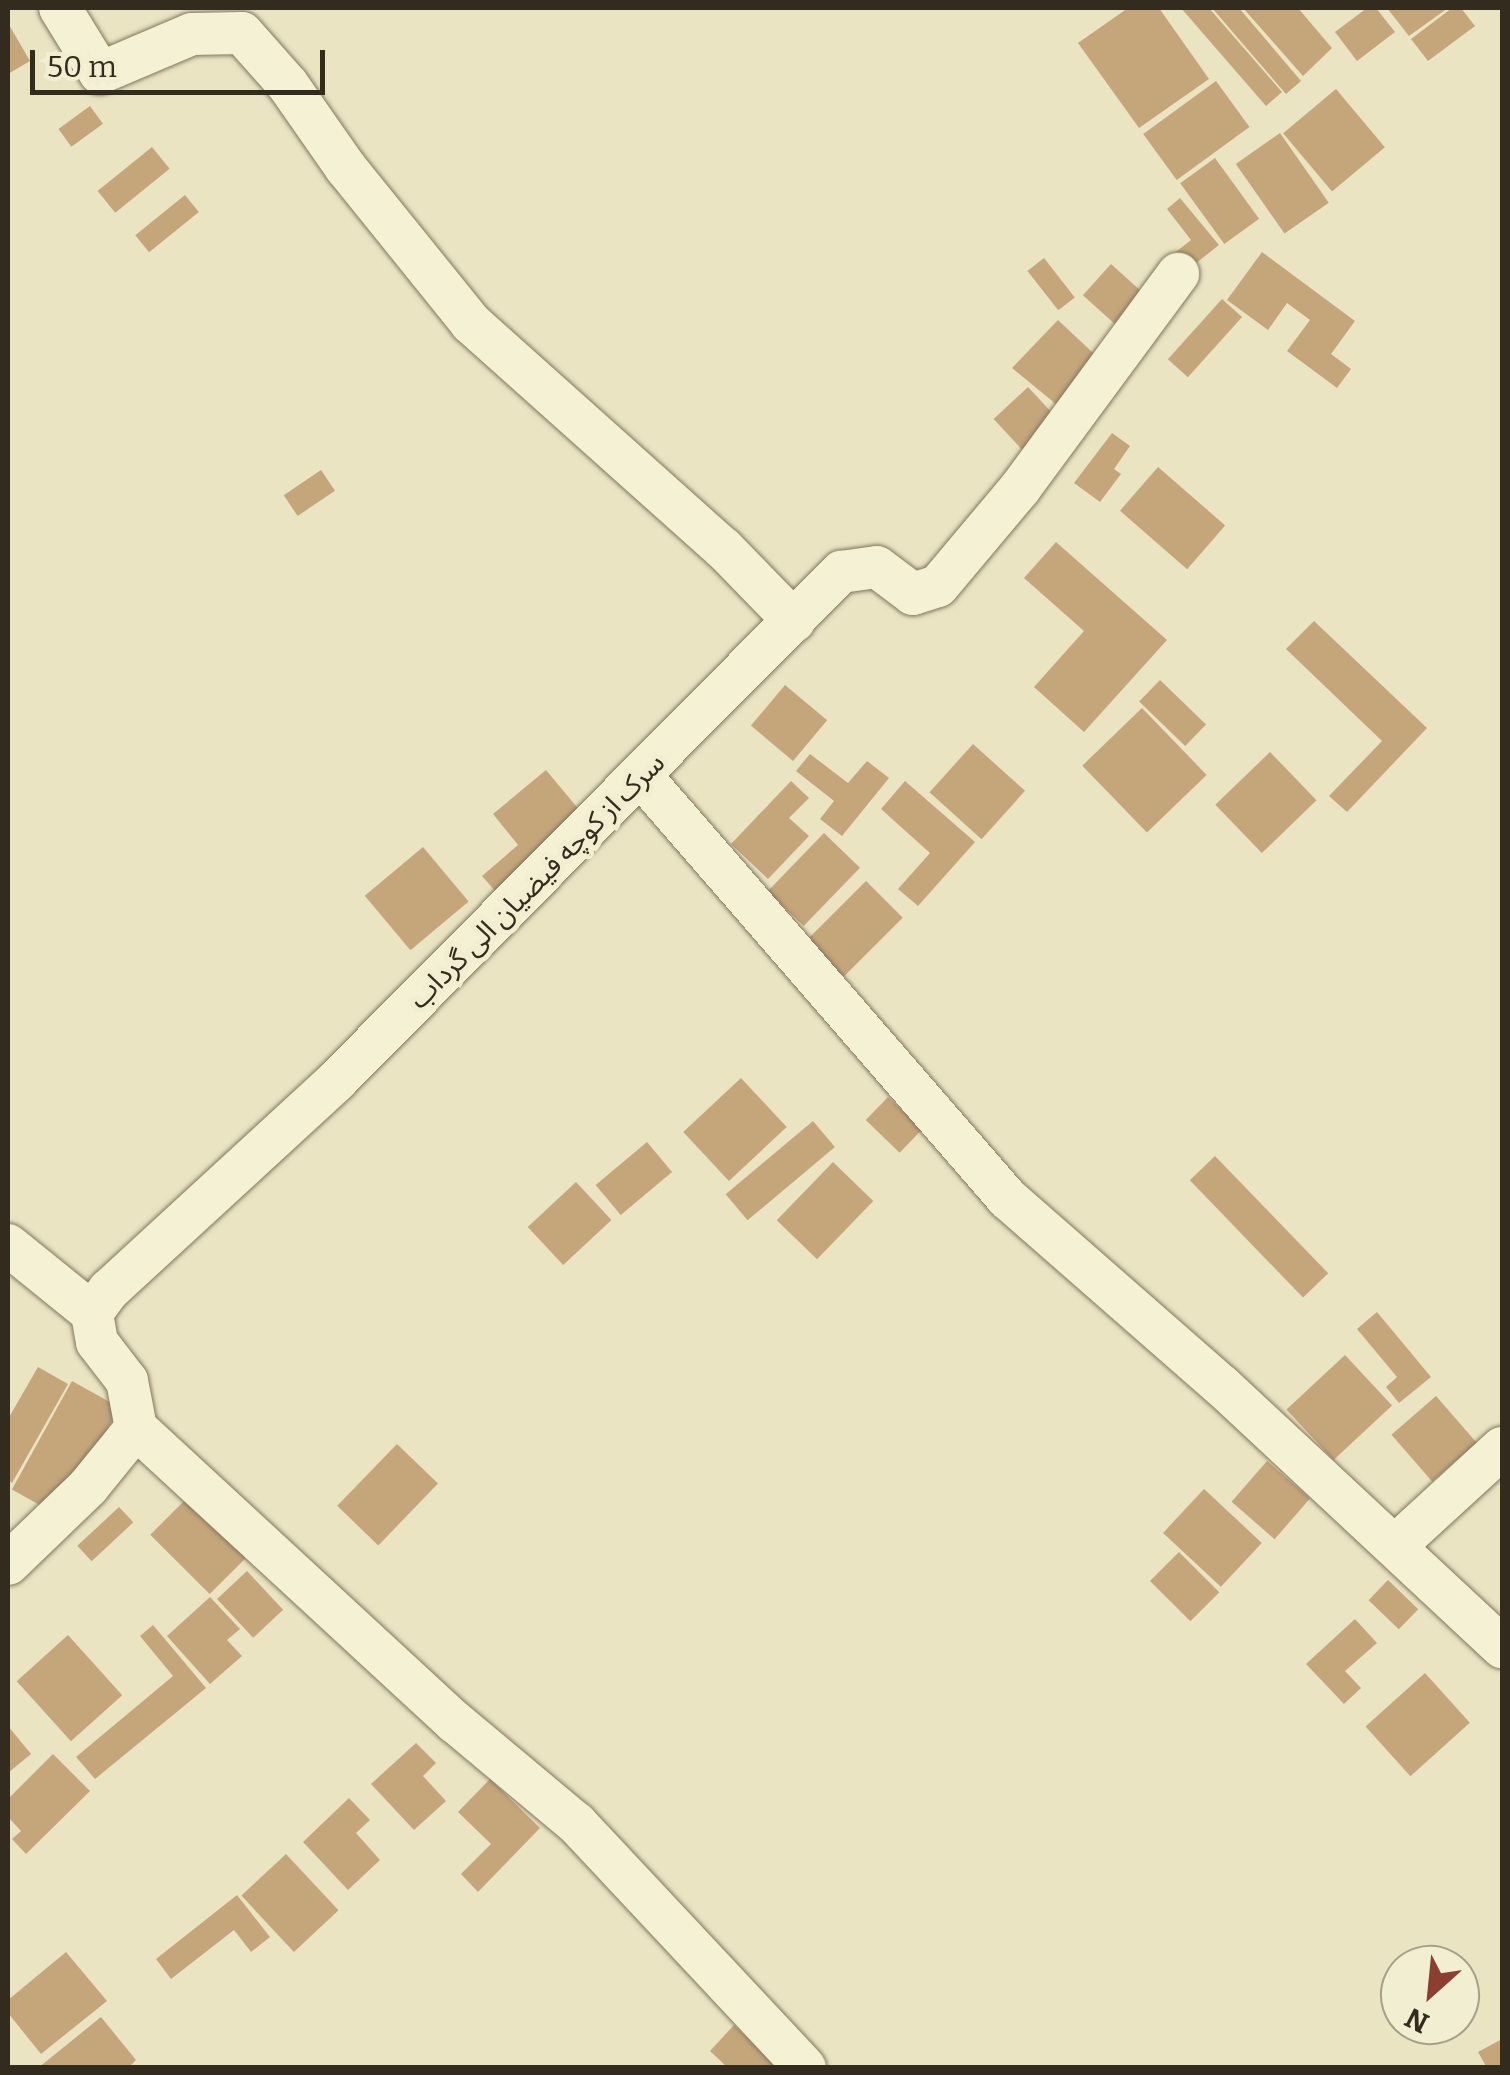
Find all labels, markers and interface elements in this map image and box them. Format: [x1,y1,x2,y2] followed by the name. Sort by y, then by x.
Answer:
[35,30,330,92] scale bar
[47,49,117,85] text: 50 m
[402,746,672,1016] street label: سرک از کوچه فیضیان الی گرداب
[1380,1945,1480,2045] north arrow
[1400,2001,1434,2040] text: N

